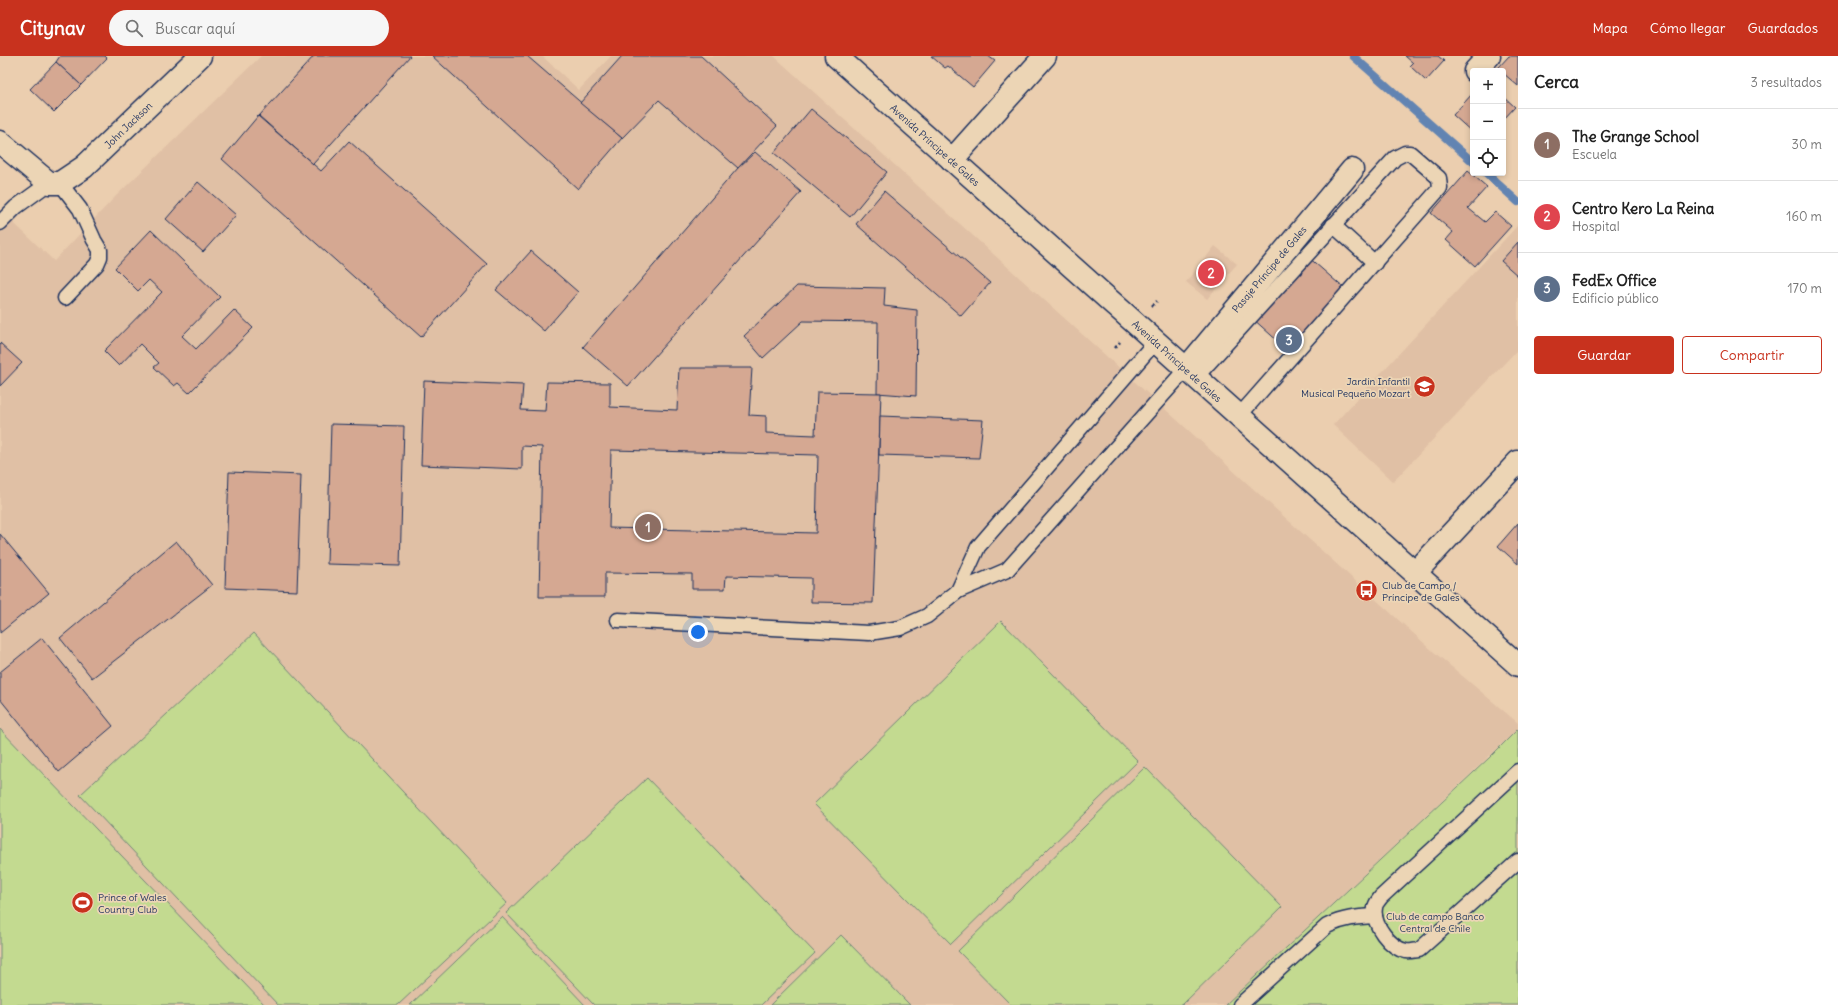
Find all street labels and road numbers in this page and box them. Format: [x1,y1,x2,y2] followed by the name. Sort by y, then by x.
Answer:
[102,99,155,151] street label: John Jackson
[887,102,983,189] street label: Avenida Príncipe de Gales
[1229,223,1310,315] street label: Pasaje Príncipe de Gales
[1129,318,1225,405] street label: Avenida Príncipe de Gales

